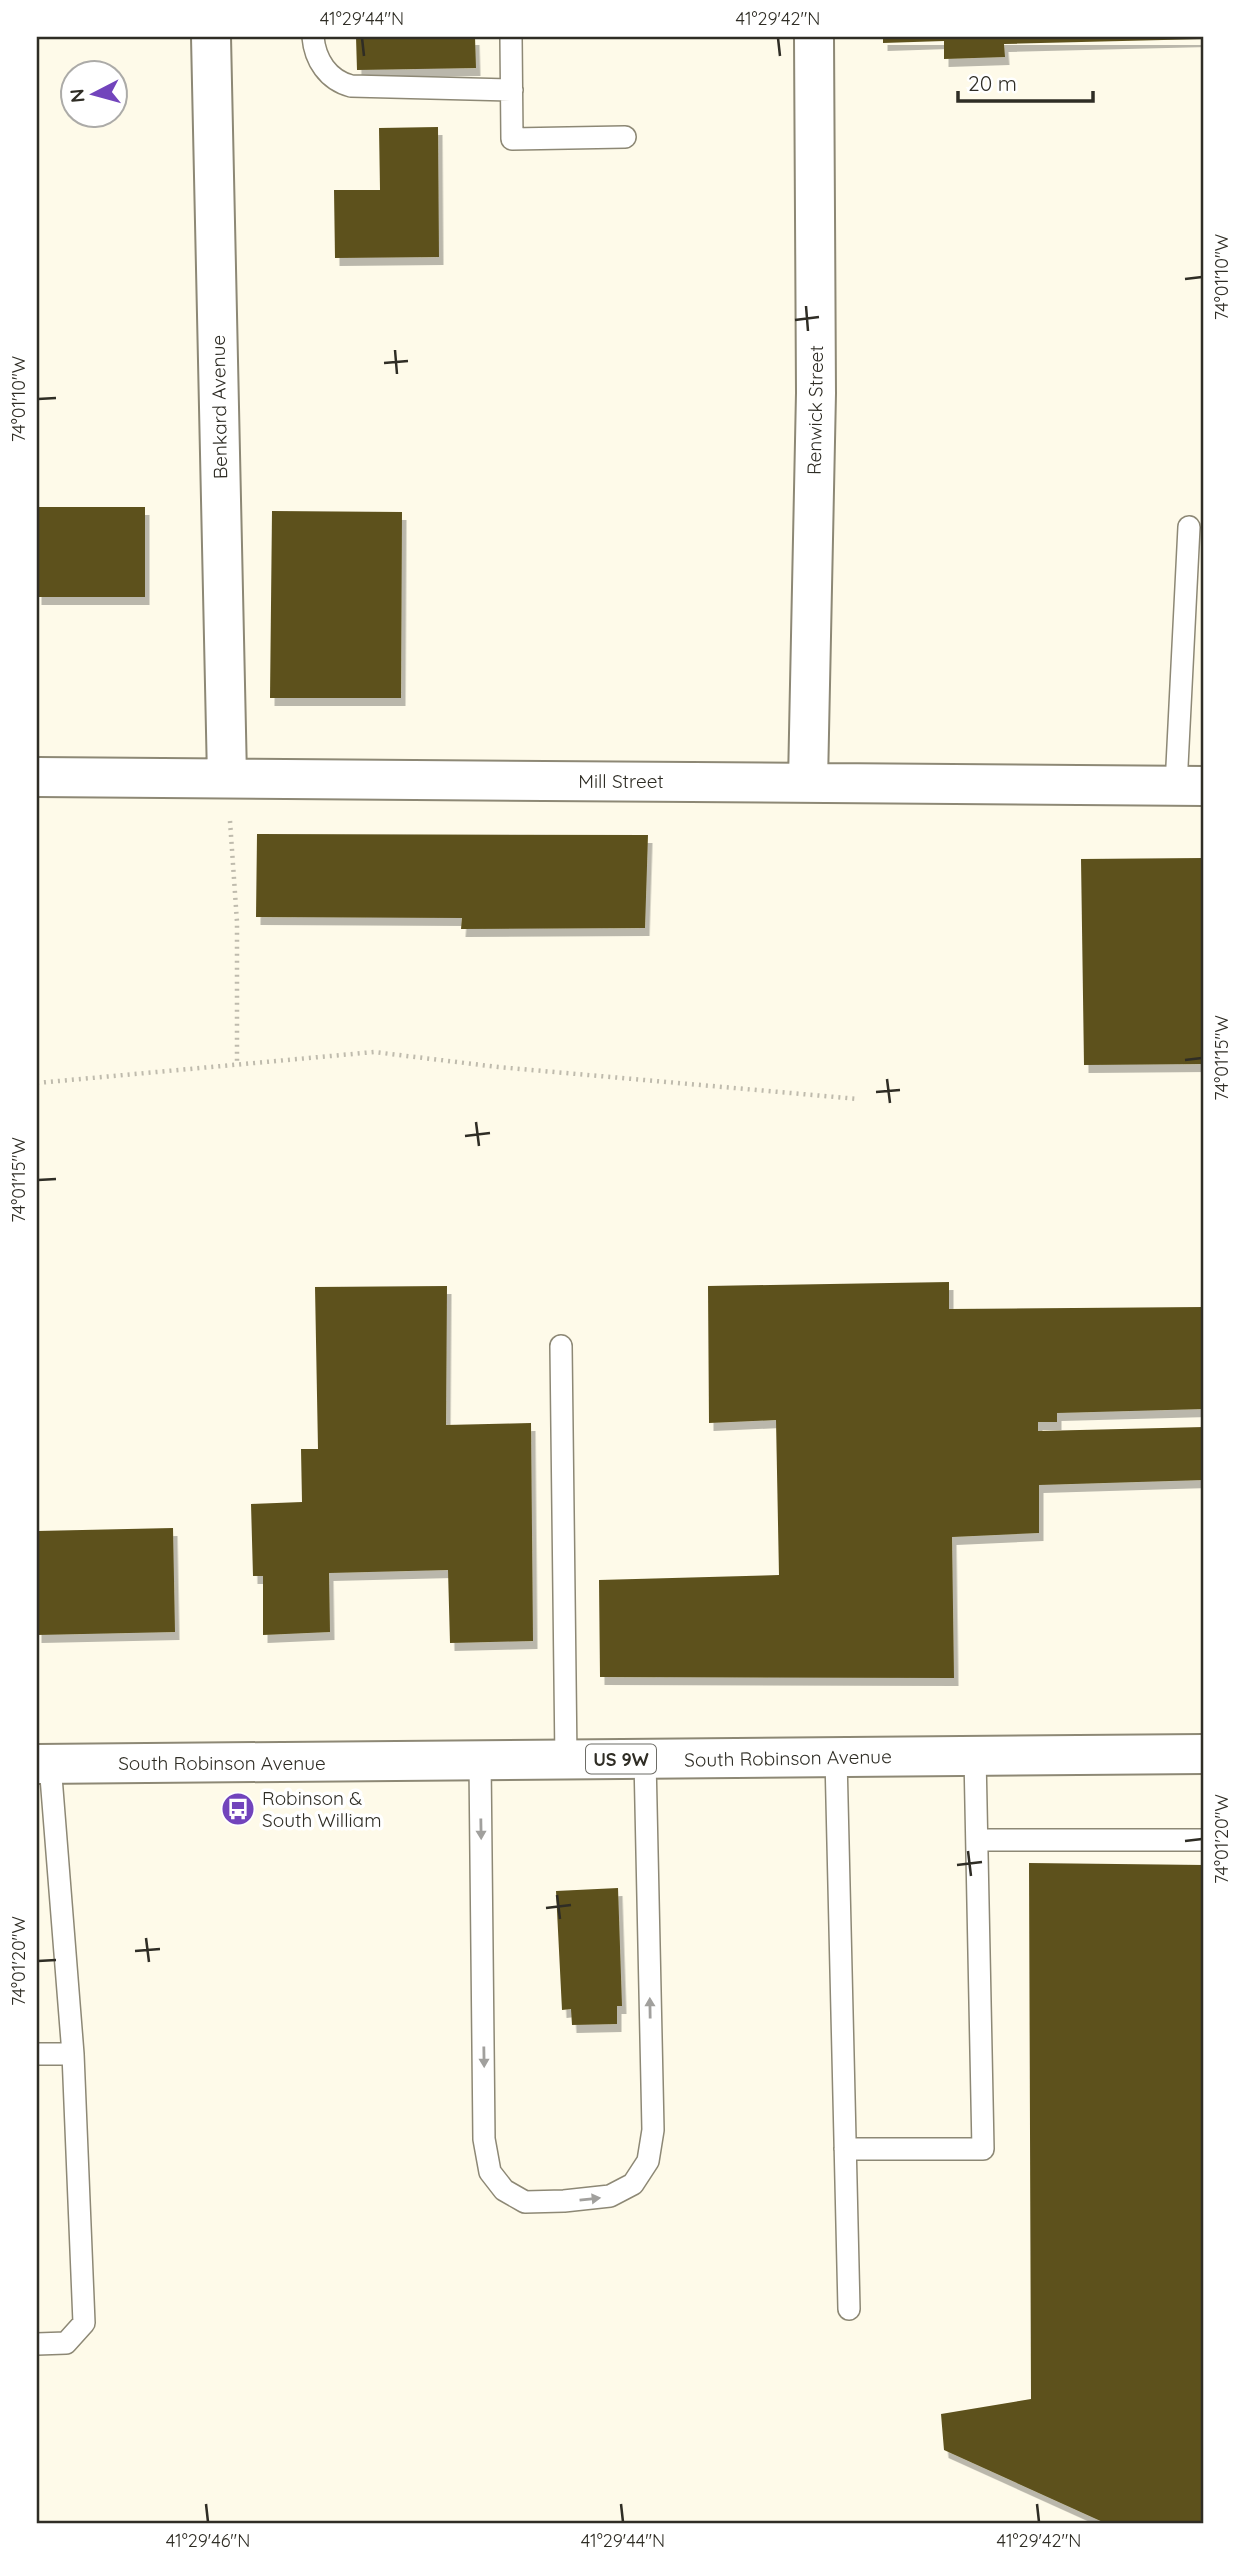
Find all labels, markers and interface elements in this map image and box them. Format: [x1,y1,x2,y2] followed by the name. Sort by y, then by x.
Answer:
[320,7,404,30] text: 41°29'44"N
[736,7,820,30] text: 41°29'42"N
[60,60,130,130] north arrow
[958,60,1092,104] scale bar
[968,70,1017,96] text: 20 m
[64,88,90,104] text: N
[1210,234,1233,320] text: 74°01'10"W
[206,335,232,479] street label: Benkard Avenue
[802,345,828,475] street label: Renwick Street
[7,356,30,442] text: 74°01'10"W
[578,769,664,793] street label: Mill Street
[1210,1015,1233,1101] text: 74°01'15"W
[7,1137,30,1223] text: 74°01'15"W
[586,1744,656,1774] road number: US 9W
[684,1744,892,1772] street label: South Robinson Avenue
[118,1751,326,1775] street label: South Robinson Avenue
[262,1786,381,1832] place label: Robinson & South William
[219,1790,257,1828] bus stop icon: Robinson & South William
[1210,1794,1233,1884] text: 74°01'20"W
[475,1818,487,1840] one-way arrow
[7,1916,30,2006] text: 74°01'20"W
[644,1997,656,2019] one-way arrow
[478,2046,489,2068] one-way arrow
[579,2193,601,2204] one-way arrow
[166,2529,250,2552] text: 41°29'46"N
[581,2529,665,2552] text: 41°29'44"N
[997,2529,1081,2552] text: 41°29'42"N

